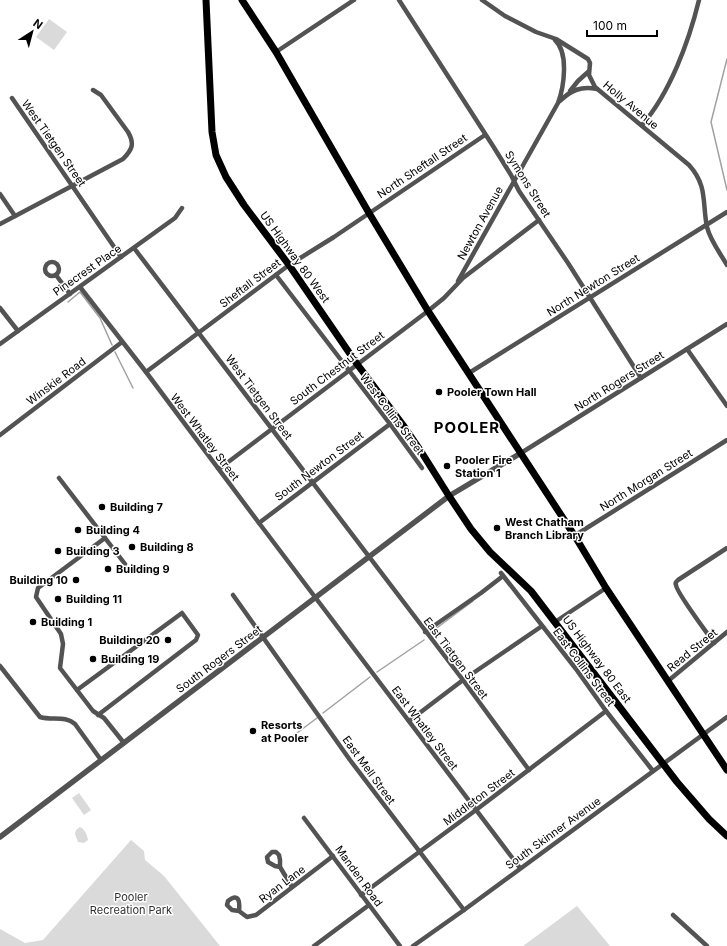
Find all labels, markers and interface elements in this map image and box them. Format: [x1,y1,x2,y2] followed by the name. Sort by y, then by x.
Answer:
[12,12,52,52] north arrow
[587,12,657,38] scale bar
[30,16,45,32] text: N
[593,18,627,33] text: 100 m
[600,78,662,132] street label: Holly Avenue
[19,97,89,189] street label: West Tietgen Street
[374,131,470,201] street label: North Sheftall Street
[502,148,554,220] street label: Symons Street
[454,184,506,262] street label: Newton Avenue
[257,209,333,306] street label: US Highway 80 West
[50,241,124,299] street label: Pinecrest Place
[544,251,642,319] street label: North Newton Street
[217,255,284,311] street label: Sheftall Street
[287,328,387,408] street label: South Chestnut Street
[572,348,667,414] street label: North Rogers Street
[223,352,296,443] street label: West Tietgen Street
[24,354,88,408] street label: Winskie Road
[357,371,427,458] street label: West Collins Street
[447,385,537,399] place label: Pooler Town Hall
[434,387,444,397] marker: Pooler Town Hall
[168,391,243,484] street label: West Whatley Street
[434,418,500,437] district label: POOLER
[272,428,366,504] street label: South Newton Street
[597,446,695,514] street label: North Morgan Street
[455,453,513,480] place label: Pooler Fire Station 1
[442,461,452,471] marker: Pooler Fire Station 1
[110,500,163,514] place label: Building 7
[97,502,107,512] marker: Building 7
[505,515,584,542] place label: West Chatham Branch Library
[86,523,140,537] place label: Building 4
[492,523,502,533] marker: West Chatham Branch Library
[73,525,83,535] marker: Building 4
[140,540,194,554] place label: Building 8
[127,542,137,552] marker: Building 8
[66,544,120,558] place label: Building 3
[53,546,63,556] marker: Building 3
[116,562,170,576] place label: Building 9
[103,564,113,574] marker: Building 9
[9,573,68,587] place label: Building 10
[71,575,81,585] marker: Building 10
[66,592,122,606] place label: Building 11
[53,594,63,604] marker: Building 11
[560,613,635,706] street label: US Highway 80 East
[421,614,492,702] street label: East Tietgen Street
[41,615,92,629] place label: Building 1
[28,617,38,627] marker: Building 1
[173,622,265,696] street label: South Rogers Street
[550,625,618,709] street label: East Collins Street
[664,625,720,674] street label: Read Street
[99,633,160,647] place label: Building 20
[163,635,173,645] marker: Building 20
[101,652,159,666] place label: Building 19
[88,654,98,664] marker: Building 19
[389,683,461,773] street label: East Whatley Street
[261,718,309,745] place label: Resorts at Pooler
[248,726,258,736] marker: Resorts at Pooler
[339,733,399,807] street label: East Mell Street
[440,765,518,828] street label: Middleton Street
[503,794,603,872] street label: South Skinner Avenue
[332,843,386,909] street label: Manden Road
[256,862,308,906] street label: Ryan Lane
[90,890,172,917] park label: Pooler Recreation Park

